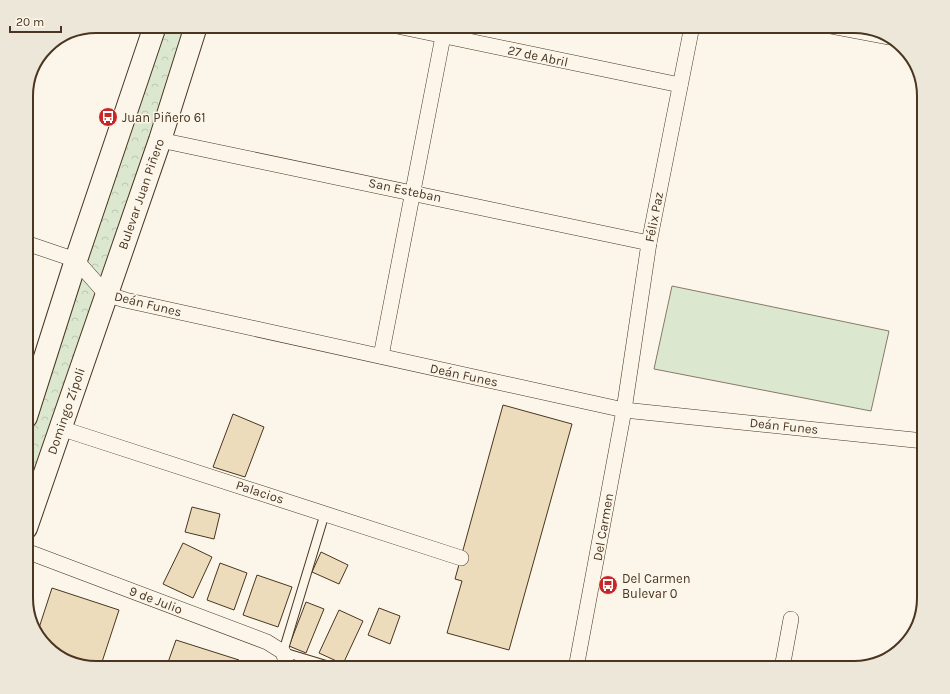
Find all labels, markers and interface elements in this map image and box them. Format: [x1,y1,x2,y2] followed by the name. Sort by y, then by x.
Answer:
[10,8,61,34] scale bar
[16,15,44,29] text: 20 m
[506,42,570,70] street label: 27 de Abril
[97,106,119,128] bus stop icon: Juan Piñero 61
[122,110,205,125] place label: Juan Piñero 61
[115,137,167,251] street label: Bulevar Juan Piñero
[367,175,443,205] street label: San Esteban
[642,191,666,243] street label: Félix Paz
[113,288,183,320] street label: Deán Funes
[429,360,499,390] street label: Deán Funes
[44,366,88,456] street label: Domingo Zípoli
[749,415,819,437] street label: Deán Funes
[234,477,286,507] street label: Palacios
[590,492,616,562] street label: Del Carmen
[622,571,691,601] place label: Del Carmen Bulevar 0
[597,574,619,596] bus stop icon: Del Carmen Bulevar 0
[127,583,185,617] street label: 9 de Julio

